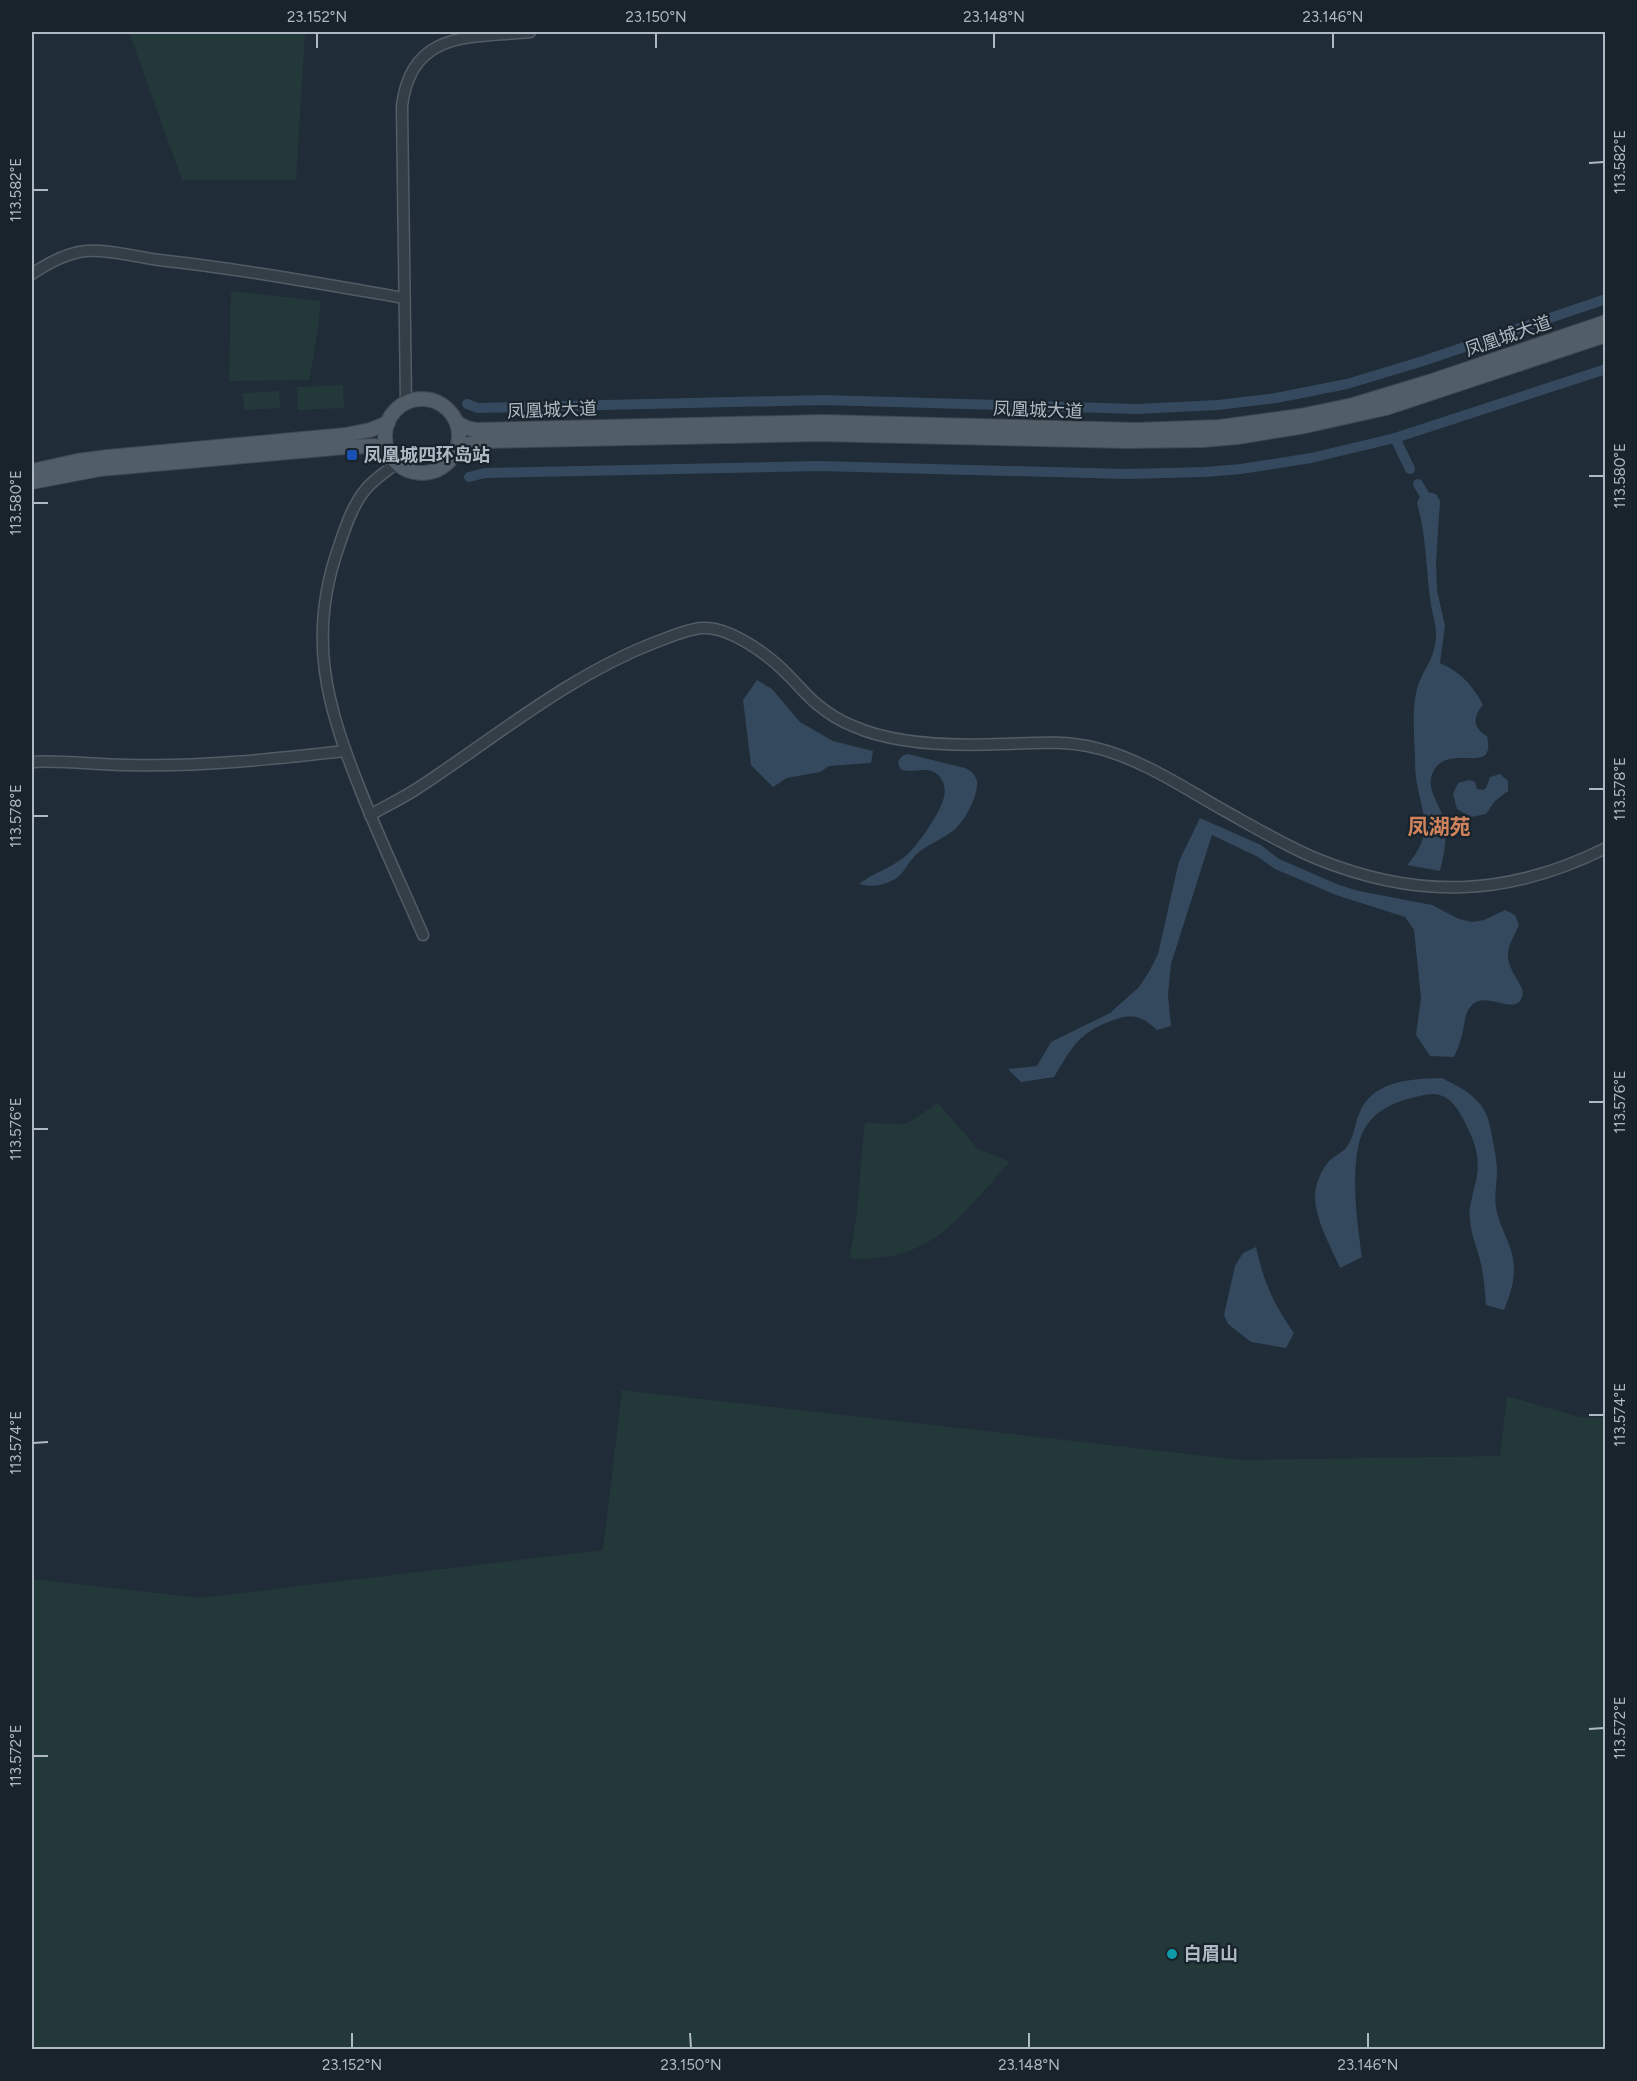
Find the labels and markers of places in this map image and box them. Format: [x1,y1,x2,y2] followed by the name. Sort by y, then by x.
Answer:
[364,444,490,466] place label: 凤凰城四环岛站
[345,448,359,462] marker: 凤凰城四环岛站
[1184,1943,1238,1965] place label: 白眉山
[1165,1947,1179,1961] marker: 白眉山

